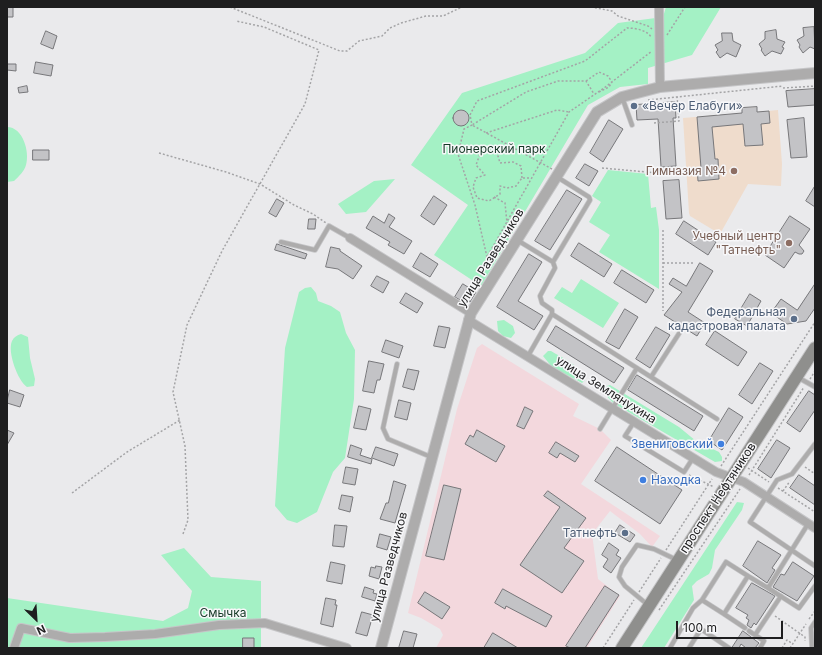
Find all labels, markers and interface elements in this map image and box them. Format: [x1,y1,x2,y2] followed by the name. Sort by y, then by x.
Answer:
[642,99,743,113] place label: «Вечер Елабуги»
[629,101,639,111] marker: «Вечер Елабуги»
[442,142,546,156] park label: Пионерский парк
[646,164,726,178] place label: Гимназия №4
[729,166,739,176] marker: Гимназия №4
[455,206,527,310] street label: улица Разведчиков
[692,229,781,257] place label: Учебный центр "Татнефть"
[784,238,794,248] marker: Учебный центр "Татнефть"
[668,305,786,333] place label: Федеральная кадастровая палата
[789,314,799,324] marker: Федеральная кадастровая палата
[553,353,659,427] street label: улица Землянухина
[631,437,713,451] place label: Звениговский
[716,439,726,449] marker: Звениговский
[677,440,759,556] street label: проспект Нефтяников
[651,473,701,487] place label: Находка
[638,475,648,485] marker: Находка
[367,510,411,624] street label: улица Разведчиков
[563,526,617,540] place label: Татнефть
[620,528,630,538] marker: Татнефть
[16,599,56,639] north arrow
[199,606,247,620] park label: Смычка
[678,613,785,639] scale bar
[683,620,717,635] text: 100 m
[34,622,48,638] text: N

